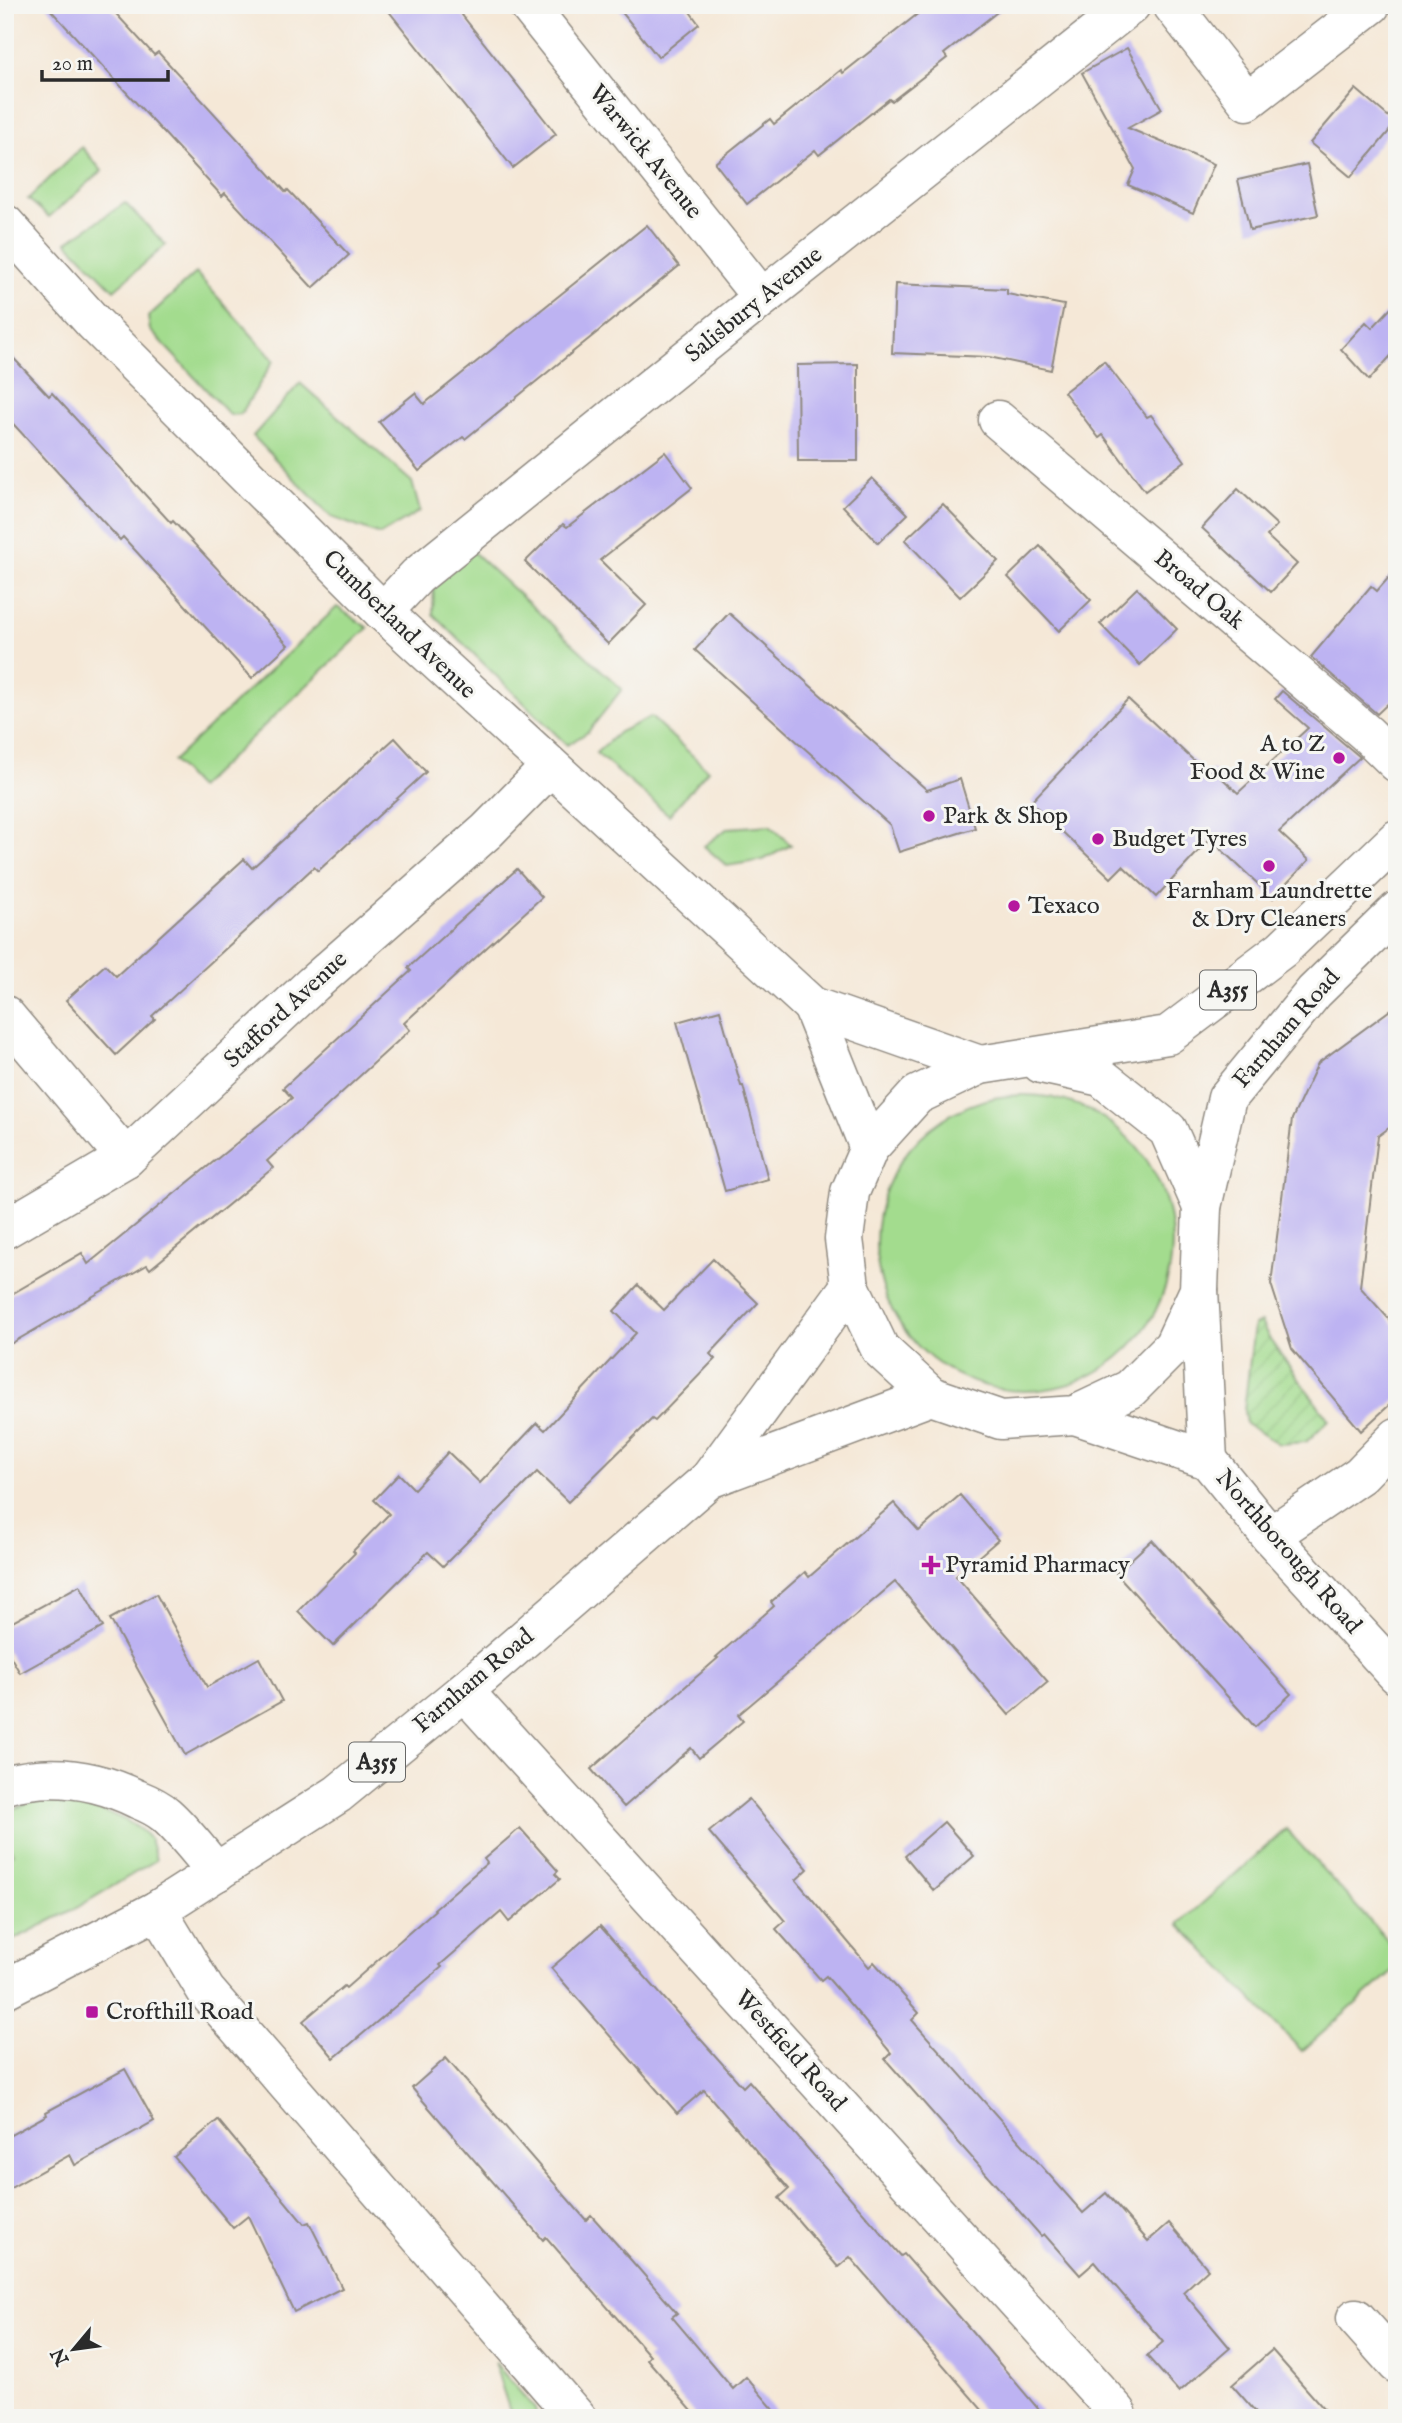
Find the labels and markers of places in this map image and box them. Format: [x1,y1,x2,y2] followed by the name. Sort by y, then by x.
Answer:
[1190,729,1325,788] place label: A to Z Food & Wine
[1331,750,1347,766] marker: A to Z Food & Wine
[943,801,1068,832] place label: Park & Shop
[921,808,937,824] marker: Park & Shop
[1112,824,1247,855] place label: Budget Tyres
[1090,831,1106,847] marker: Budget Tyres
[1261,858,1277,874] marker: Farnham Laundrette & Dry Cleaners
[1166,876,1372,935] place label: Farnham Laundrette & Dry Cleaners
[1028,891,1100,922] place label: Texaco
[1006,898,1022,914] marker: Texaco
[945,1550,1130,1581] place label: Pyramid Pharmacy
[923,1557,939,1573] marker: Pyramid Pharmacy
[106,1997,254,2028] place label: Crofthill Road
[84,2004,100,2020] marker: Crofthill Road

